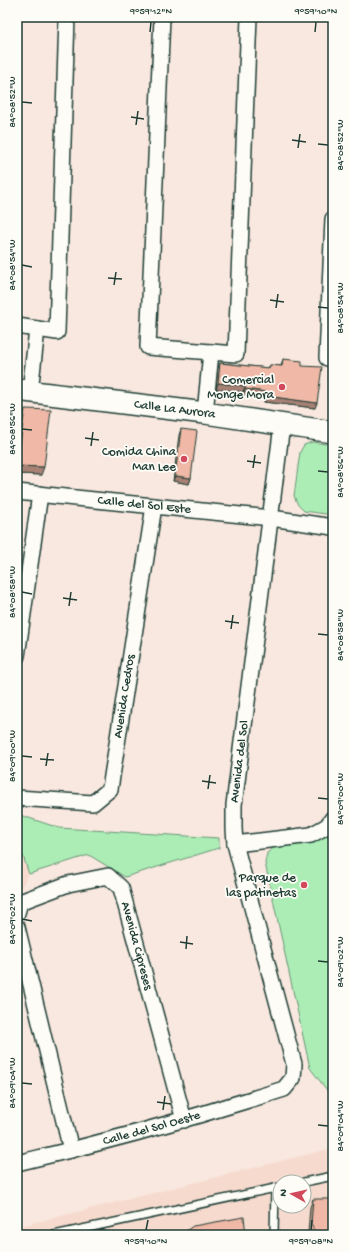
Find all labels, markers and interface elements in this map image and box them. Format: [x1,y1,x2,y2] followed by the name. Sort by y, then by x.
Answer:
[129,6,172,18] text: 9°59'12"N
[294,6,338,18] text: 9°59'10"N
[7,76,19,128] text: 84°08'52"W
[335,119,347,171] text: 84°08'52"W
[7,239,19,291] text: 84°08'54"W
[335,282,347,334] text: 84°08'54"W
[207,373,275,403] place label: Comercial Monge Mora
[277,382,287,392] marker: Comercial Monge Mora
[133,397,217,422] street label: Calle La Aurora
[7,403,19,455] text: 84°08'56"W
[102,445,177,475] place label: Comida China Man Lee
[335,446,347,498] text: 84°08'56"W
[179,454,189,464] marker: Comida China Man Lee
[97,493,192,517] street label: Calle del Sol Este
[7,566,19,618] text: 84°08'58"W
[335,609,347,661] text: 84°08'58"W
[111,652,139,739] street label: Avenida Cedros
[227,719,252,804] street label: Avenida del Sol
[7,730,19,782] text: 84°09'00"W
[335,773,347,825] text: 84°09'00"W
[226,871,297,901] place label: Parque de las patinetas
[299,880,309,890] marker: Parque de las patinetas
[7,893,19,945] text: 84°09'02"W
[118,900,156,993] street label: Avenida Cipreses
[335,936,347,988] text: 84°09'02"W
[7,1057,19,1109] text: 84°09'04"W
[335,1100,347,1152] text: 84°09'04"W
[101,1107,202,1149] street label: Calle del Sol Oeste
[272,1174,312,1214] north arrow
[278,1188,291,1197] text: N
[124,1236,168,1248] text: 9°59'10"N
[288,1236,334,1248] text: 9°59'08"N

